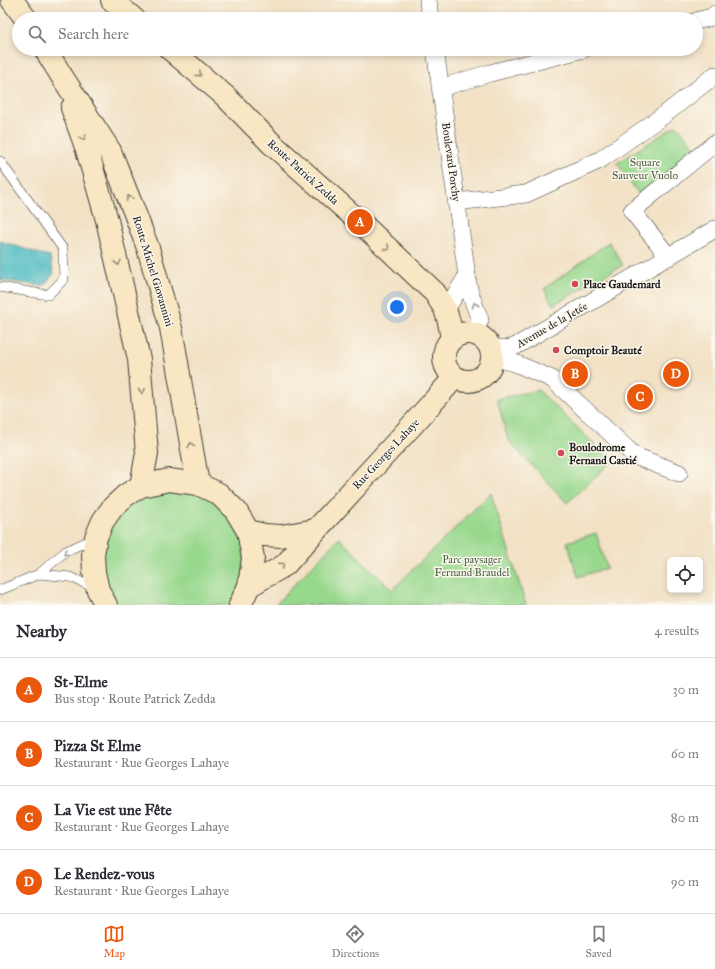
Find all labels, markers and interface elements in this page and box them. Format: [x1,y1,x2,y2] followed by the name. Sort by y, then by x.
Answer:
[12,12,703,56] search box
[26,23,48,45] icon: search
[58,25,129,43] text: Search here
[195,70,202,77] one-way arrow
[439,122,463,203] street label: Boulevard Porchy
[78,135,86,142] one-way arrow
[265,137,341,207] street label: Route Patrick Zedda
[612,156,678,182] park label: Square Sauveur Vuolo
[126,194,134,202] one-way arrow
[347,207,373,237] pin: A
[130,214,176,328] street label: Route Michel Giovannini
[382,243,390,251] one-way arrow
[113,260,121,266] one-way arrow
[583,278,661,291] place label: Place Gaudemard
[570,279,580,289] marker: Place Gaudemard
[387,297,407,317] your location
[513,299,591,352] street label: Avenue de la Jetée
[471,302,479,309] one-way arrow
[564,344,642,358] place label: Comptoir Beauté
[551,345,561,355] marker: Comptoir Beauté
[562,359,588,389] pin: B
[663,359,689,389] pin: D
[627,382,653,412] pin: C
[137,388,146,394] one-way arrow
[350,416,422,492] street label: Rue Georges Lahaye
[569,441,637,467] place label: Boulodrome Fernand Castié
[187,442,196,449] one-way arrow
[556,448,566,458] marker: Boulodrome Fernand Castié
[63,548,70,555] one-way arrow
[434,553,510,579] park label: Parc paysager Fernand Braudel
[667,557,703,593] map controls
[667,557,703,593] button: locate
[278,563,285,570] one-way arrow
[16,621,67,642] text: Nearby
[654,623,699,639] text: 4 results
[54,673,108,691] text: St-Elme
[25,682,33,698] text: A
[673,682,699,698] text: 30 m
[54,691,216,707] text: Bus stop · Route Patrick Zedda
[54,737,141,755] text: Pizza St Elme
[25,746,33,762] text: B
[671,746,699,762] text: 60 m
[54,755,229,771] text: Restaurant · Rue Georges Lahaye
[54,801,172,819] text: La Vie est une Fête
[25,810,33,826] text: C
[671,810,699,826] text: 80 m
[54,819,229,835] text: Restaurant · Rue Georges Lahaye
[54,865,155,883] text: Le Rendez-vous
[24,874,34,890] text: D
[671,874,699,890] text: 90 m
[54,883,229,899] text: Restaurant · Rue Georges Lahaye
[103,923,125,960] tab: Map
[332,923,379,960] tab: Directions
[586,923,612,960] tab: Saved

